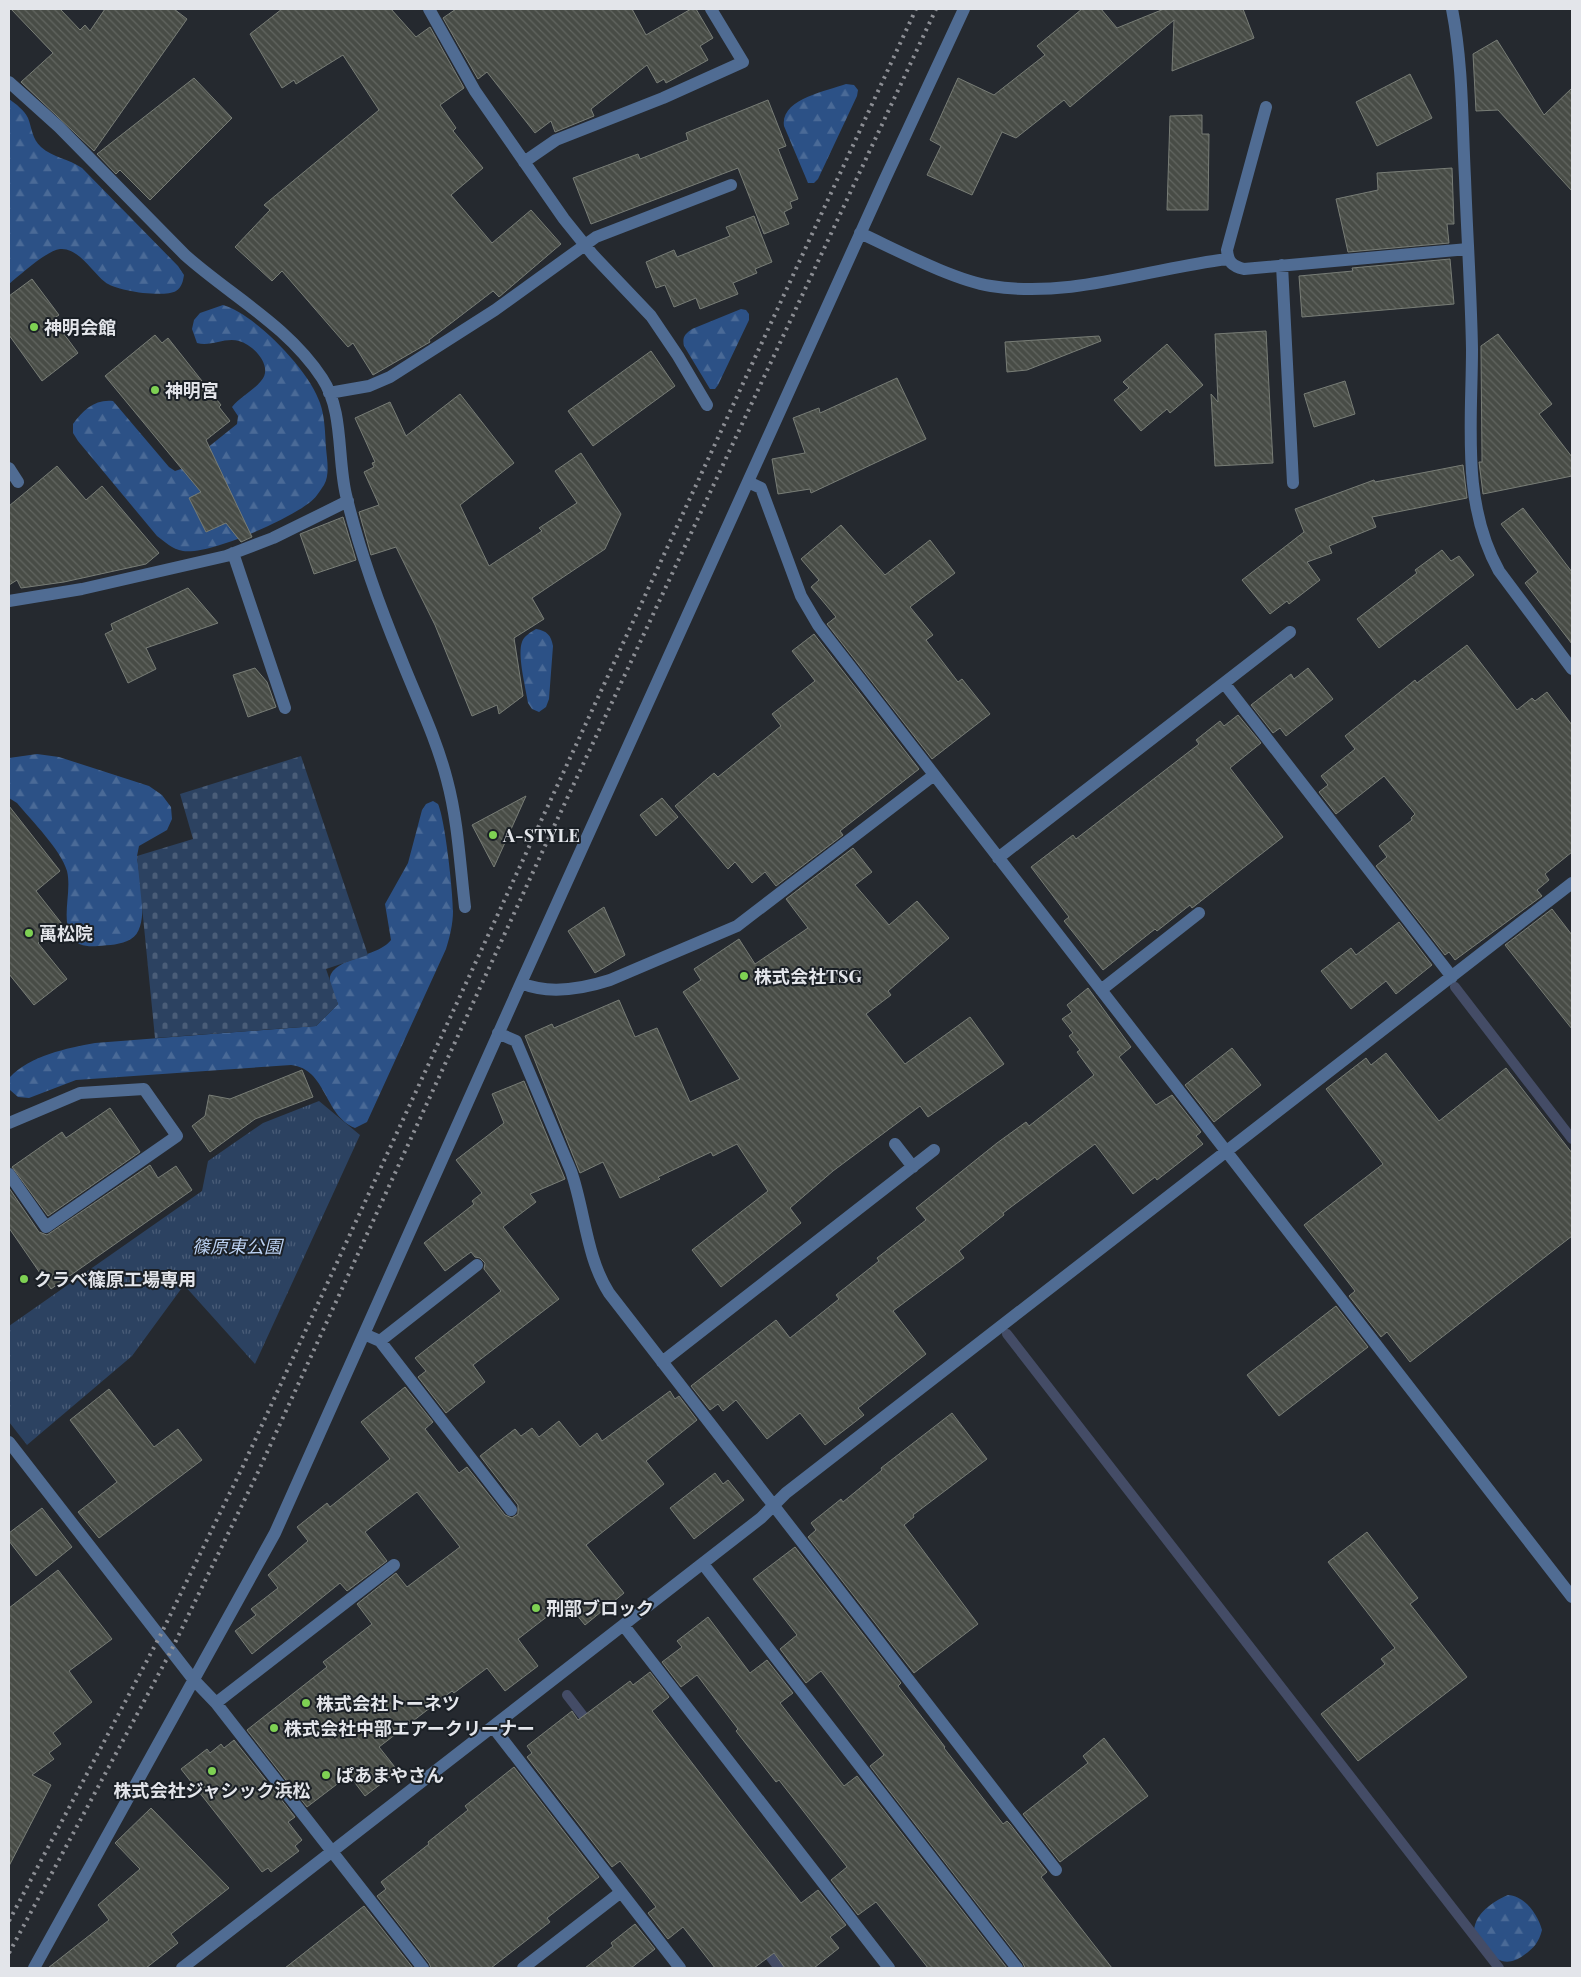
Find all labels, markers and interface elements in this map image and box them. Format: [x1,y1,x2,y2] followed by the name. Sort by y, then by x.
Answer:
[44,315,116,339] place label: 神明会館
[28,321,40,333] marker: 神明会館
[165,378,219,402] place label: 神明宮
[149,384,161,396] marker: 神明宮
[502,823,580,847] place label: A-STYLE
[487,829,499,841] marker: A-STYLE
[39,921,93,945] place label: 萬松院
[23,927,35,939] marker: 萬松院
[754,964,862,988] place label: 株式会社TSG
[738,970,750,982] marker: 株式会社TSG
[192,1234,285,1258] park label: 篠原東公園
[34,1267,196,1291] place label: クラベ篠原工場専用
[18,1273,30,1285] marker: クラベ篠原工場専用
[546,1596,654,1620] place label: 刑部ブロック
[530,1602,542,1614] marker: 刑部ブロック
[316,1691,460,1715] place label: 株式会社トーネツ
[300,1697,312,1709] marker: 株式会社トーネツ
[284,1716,535,1740] place label: 株式会社中部エアークリーナー
[268,1722,280,1734] marker: 株式会社中部エアークリーナー
[336,1763,444,1787] place label: ぱあまやさん
[206,1765,218,1777] marker: 株式会社ジャシック浜松
[320,1769,332,1781] marker: ぱあまやさん
[113,1778,311,1802] place label: 株式会社ジャシック浜松

